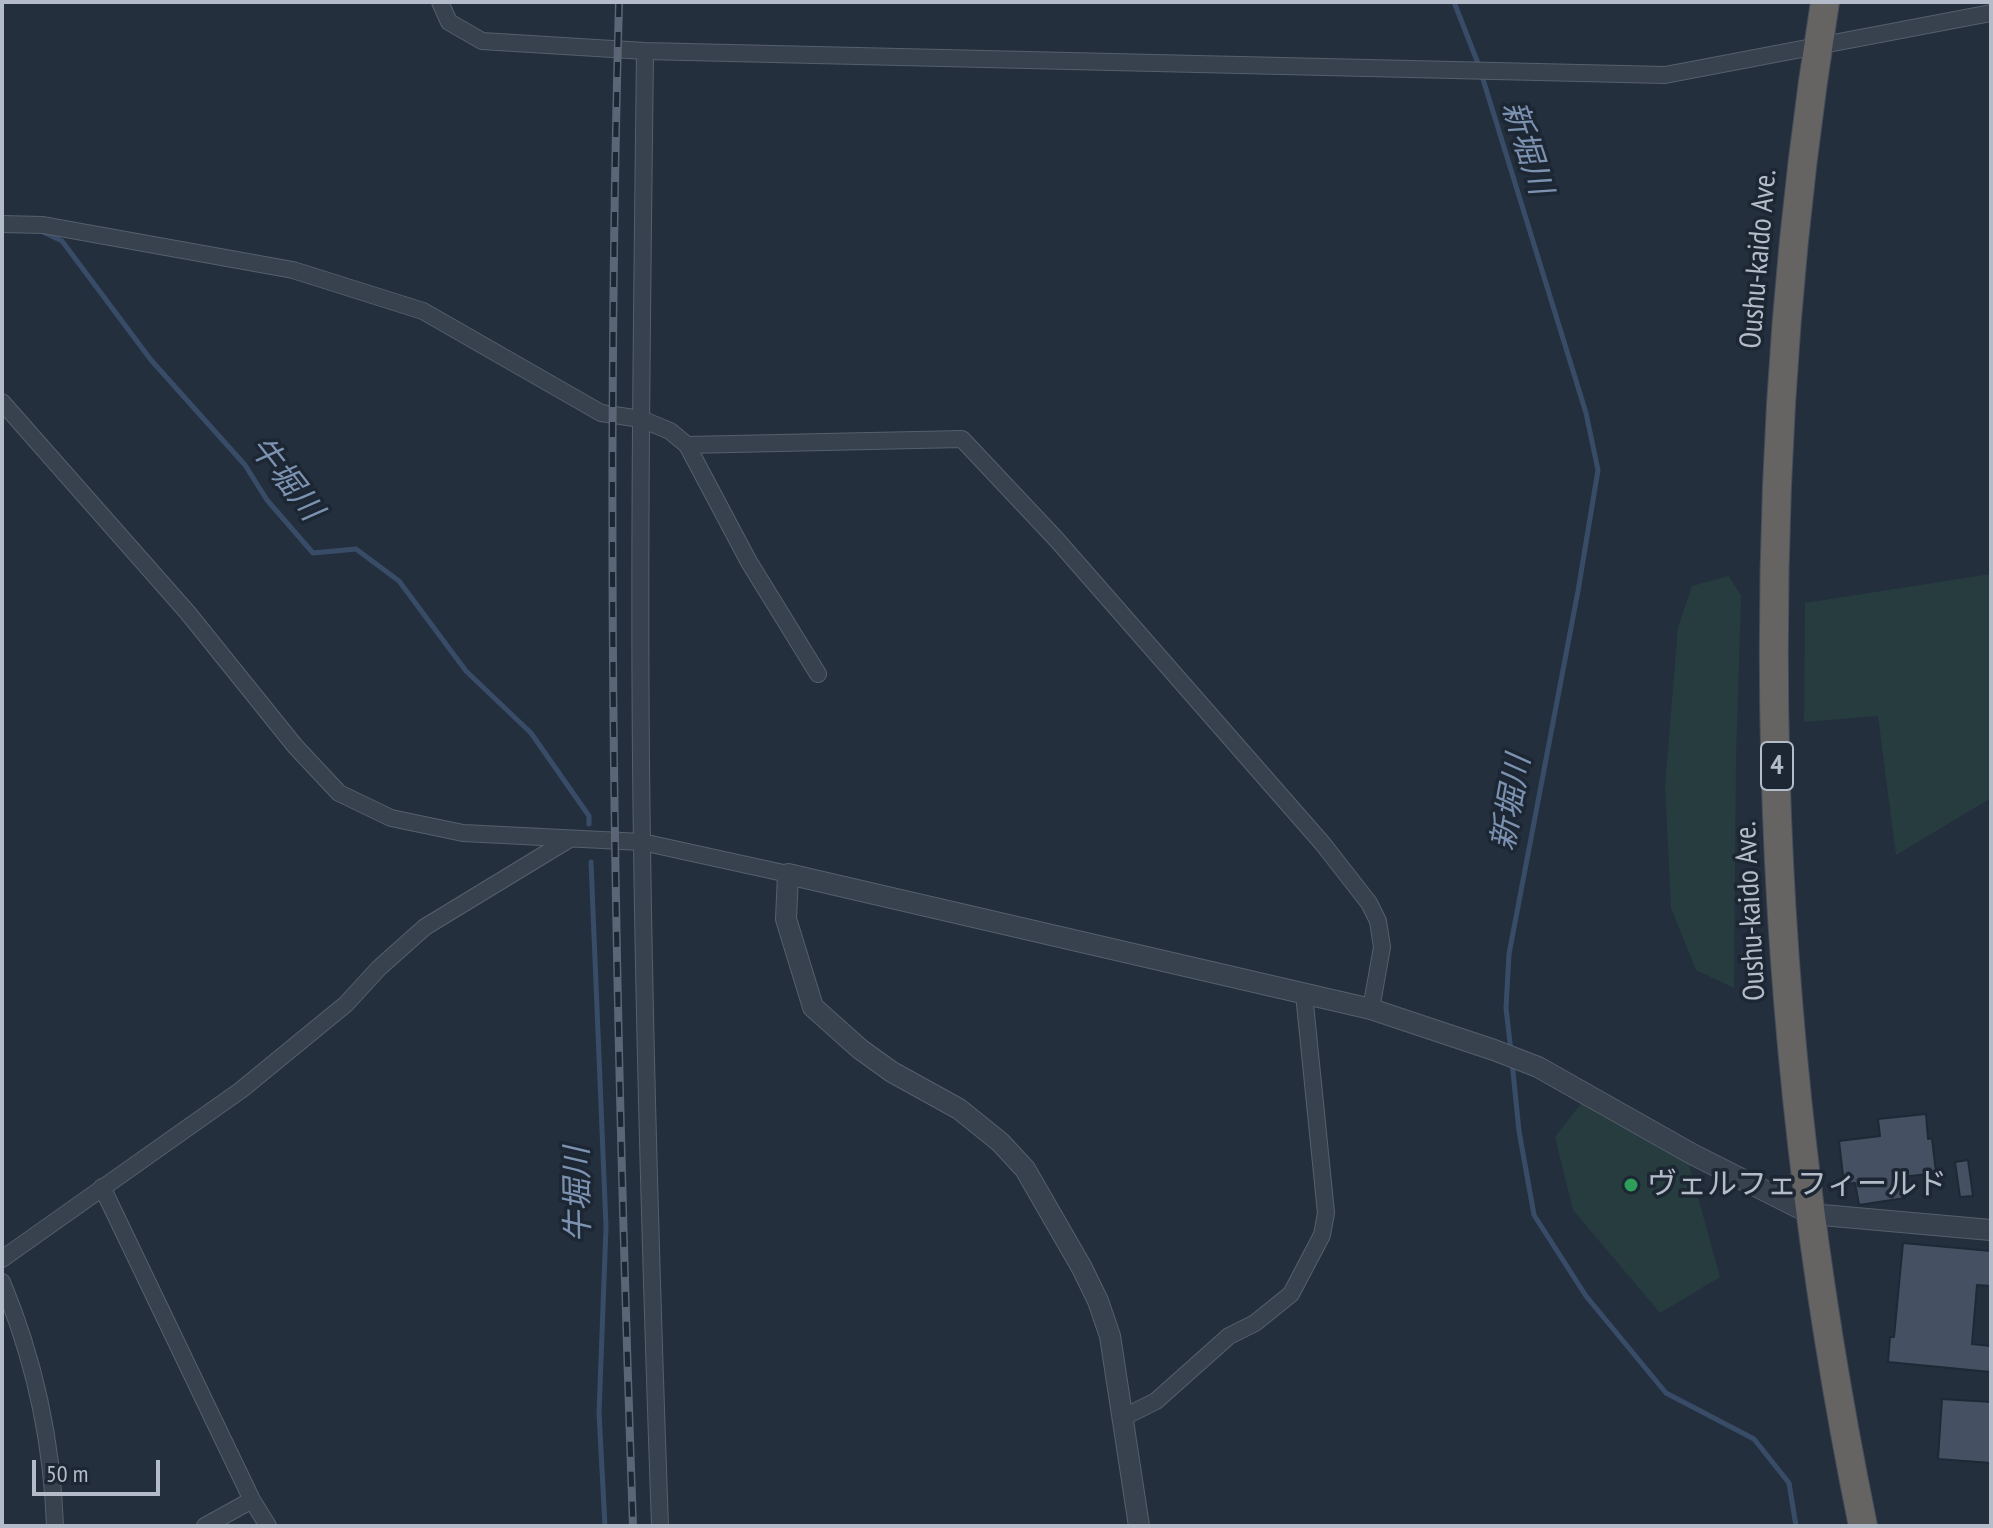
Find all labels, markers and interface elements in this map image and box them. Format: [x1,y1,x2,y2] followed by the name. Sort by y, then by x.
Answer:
[1493,96,1559,200] water label: 新堀川
[1733,168,1785,350] street label: Oushu-kaido Ave.
[240,429,330,529] water label: 牛堀川
[1761,742,1793,790] road number: 4
[1485,752,1539,854] water label: 新堀川
[1728,820,1774,1002] street label: Oushu-kaido Ave.
[559,1147,599,1243] water label: 牛堀川
[1647,1167,1947,1203] place label: ヴェルフェフィールド
[1622,1176,1640,1194] marker: ヴェルフェフィールド
[36,1444,164,1494] scale bar
[46,1458,88,1489] text: 50 m

